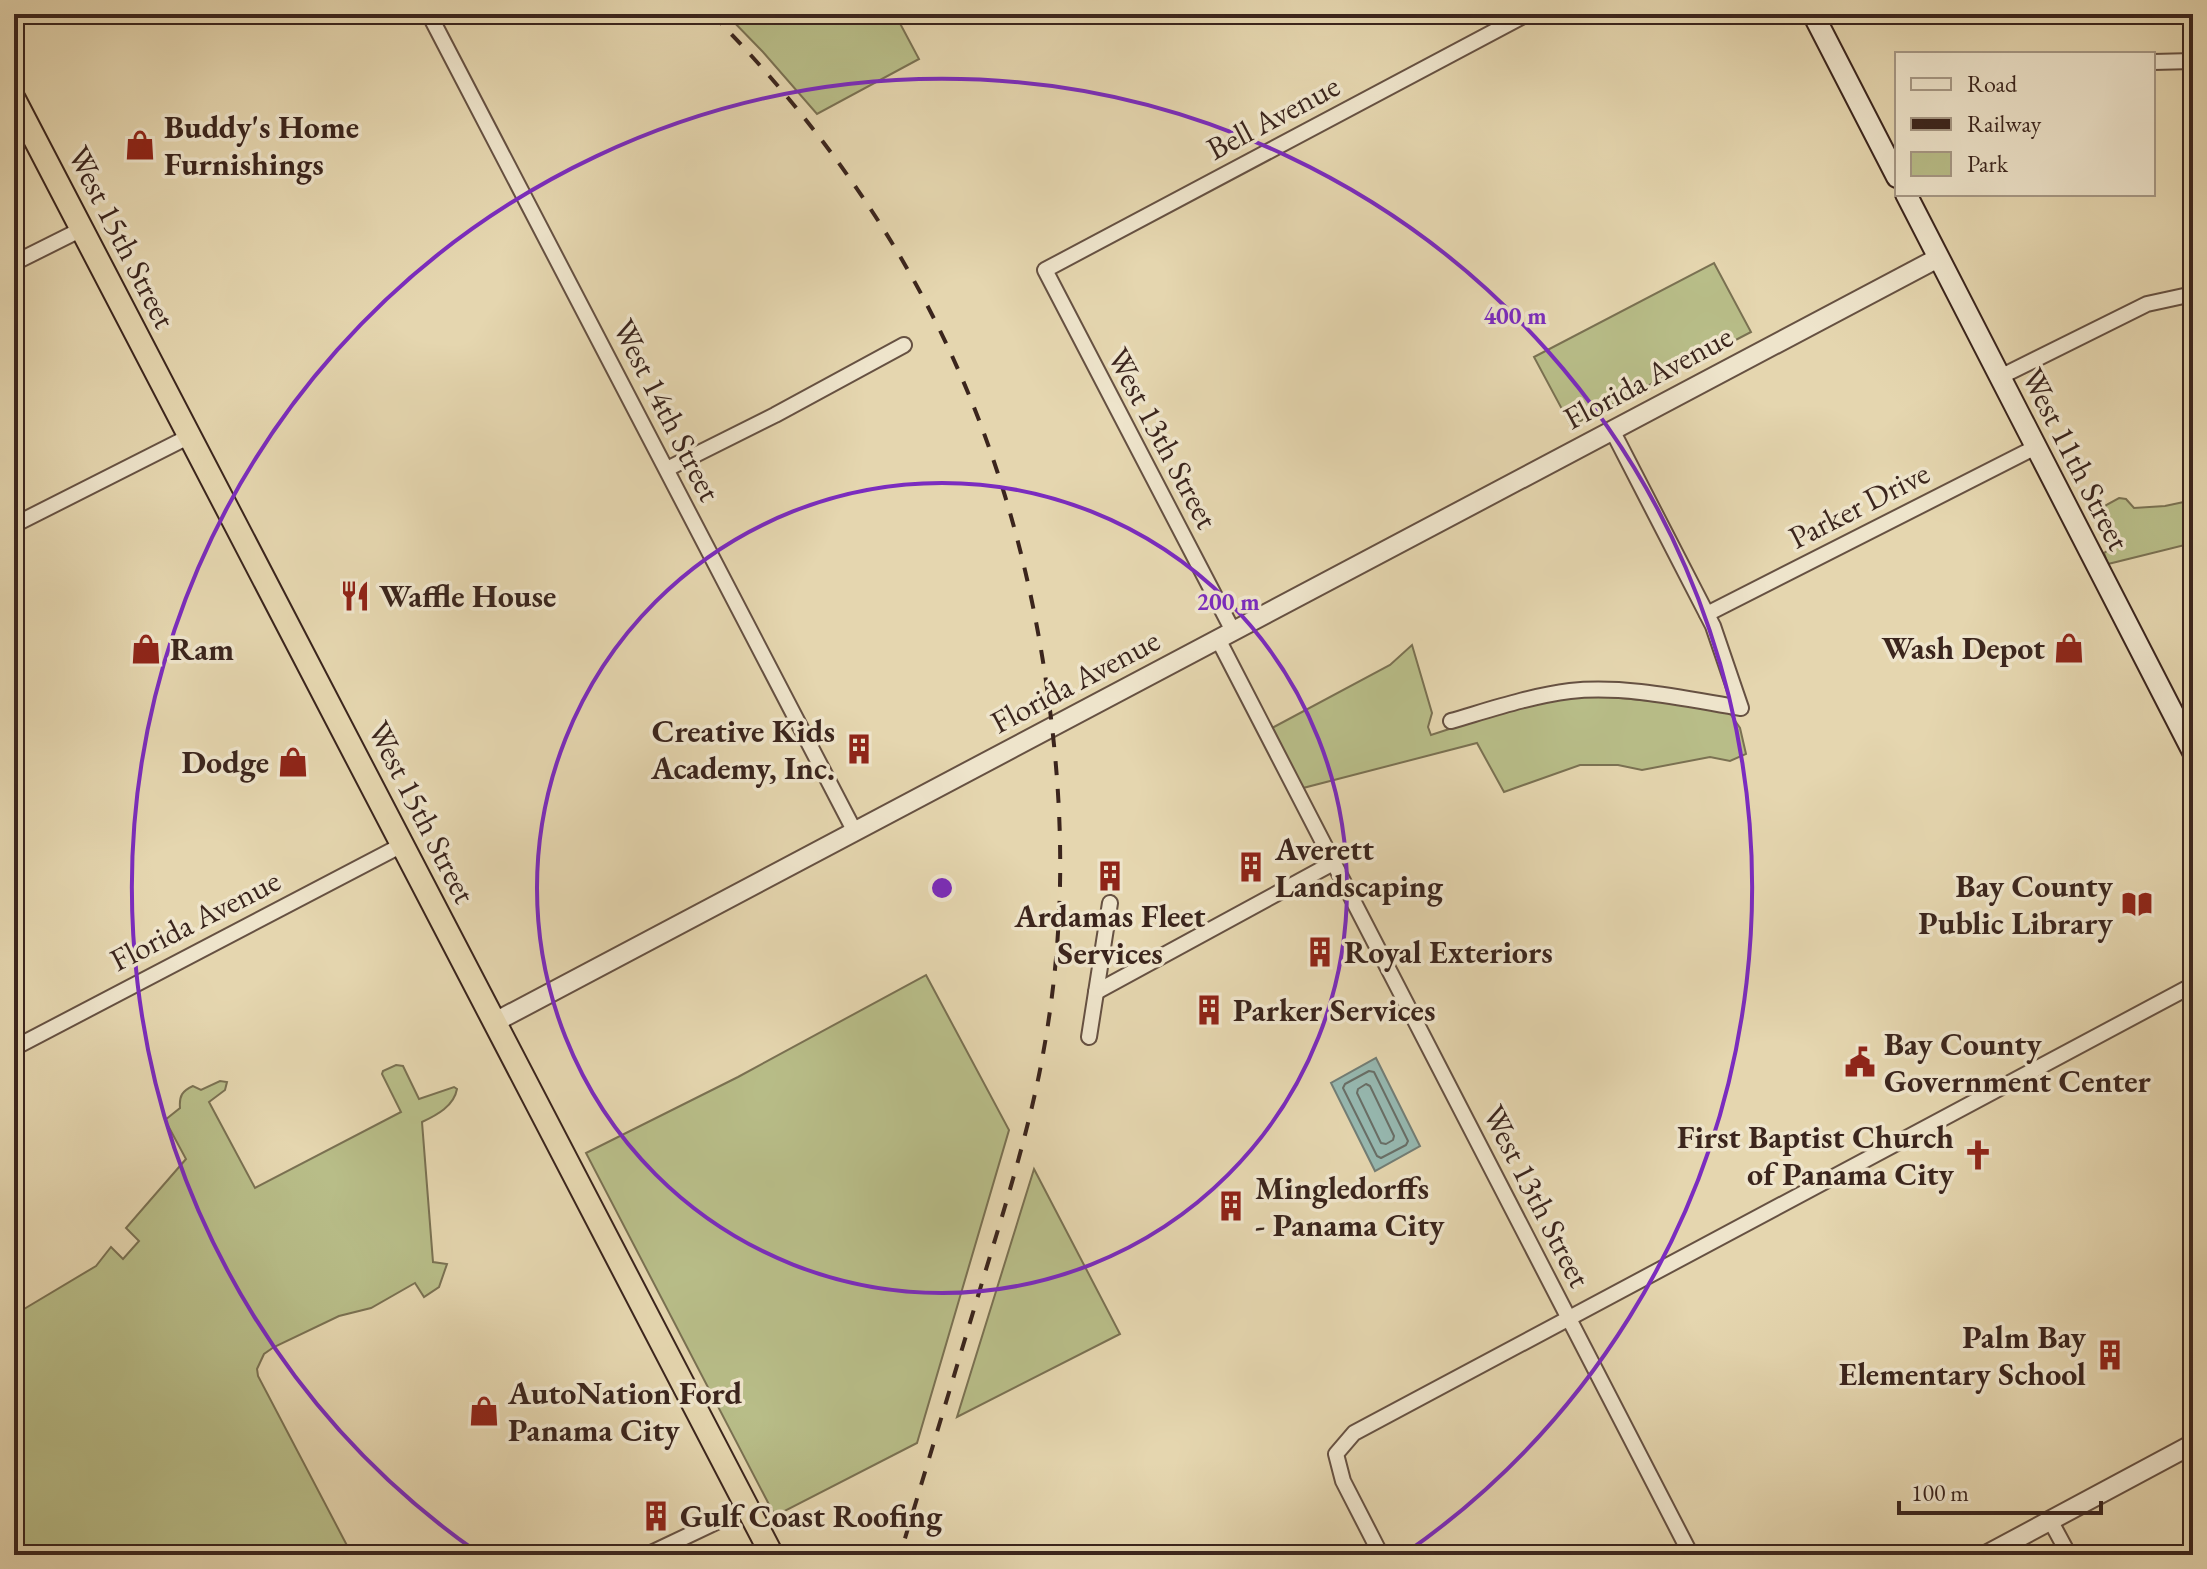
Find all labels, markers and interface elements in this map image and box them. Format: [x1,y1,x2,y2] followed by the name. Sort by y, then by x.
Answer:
[1895,52,2155,196] legend
[1199,64,1347,170] street label: Bell Avenue
[1967,68,2018,99] text: Road
[164,106,359,185] place label: Buddy's Home Furnishings
[1967,108,2042,139] text: Railway
[123,128,157,162] shop icon: Buddy's Home Furnishings
[58,139,186,335] street label: West 15th Street
[1967,148,2009,179] text: Park
[1483,300,1547,331] text: 400 m
[603,312,731,508] street label: West 14th Street
[1556,315,1740,439] street label: Florida Avenue
[1098,340,1228,536] street label: West 13th Street
[2012,361,2140,557] street label: West 11th Street
[1782,452,1936,558] street label: Parker Drive
[379,575,556,617] place label: Waffle House
[338,579,372,613] restaurant icon: Waffle House
[1196,586,1260,617] text: 200 m
[983,619,1167,743] street label: Florida Avenue
[1881,627,2045,669] place label: Wash Depot
[170,628,234,670] place label: Ram
[2052,631,2086,665] shop icon: Wash Depot
[129,632,163,666] shop icon: Ram
[650,710,835,789] place label: Creative Kids Academy, Inc.
[358,714,486,910] street label: West 15th Street
[842,732,876,766] building icon: Creative Kids Academy, Inc.
[182,741,269,783] place label: Dodge
[276,745,310,779] shop icon: Dodge
[1274,828,1444,907] place label: Averett Landscaping
[1234,850,1268,884] building icon: Averett Landscaping
[103,859,287,981] street label: Florida Avenue
[1093,859,1127,893] building icon: Ardamas Fleet Services
[1918,865,2114,944] place label: Bay County Public Library
[928,874,956,902] centre of rings
[2120,887,2154,921] library icon: Bay County Public Library
[1013,895,1206,974] place label: Ardamas Fleet Services
[1344,931,1553,973] place label: Royal Exteriors
[1303,935,1337,969] building icon: Royal Exteriors
[1233,989,1435,1031] place label: Parker Services
[1192,993,1226,1027] building icon: Parker Services
[1884,1023,2152,1102] place label: Bay County Government Center
[1843,1045,1877,1079] public building icon: Bay County Government Center
[1473,1098,1601,1294] street label: West 13th Street
[1677,1116,1955,1195] place label: First Baptist Church of Panama City
[1961,1138,1995,1172] church icon: First Baptist Church of Panama City
[1255,1167,1445,1246] place label: Mingledorffs - Panama City
[1214,1189,1248,1223] building icon: Mingledorffs - Panama City
[1839,1316,2087,1395] place label: Palm Bay Elementary School
[2093,1338,2127,1372] building icon: Palm Bay Elementary School
[507,1372,742,1451] place label: AutoNation Ford Panama City
[467,1394,501,1428] shop icon: AutoNation Ford Panama City
[1899,1465,2101,1515] scale bar
[1911,1477,1969,1508] text: 100 m
[680,1495,943,1537] place label: Gulf Coast Roofing
[639,1499,673,1533] building icon: Gulf Coast Roofing

